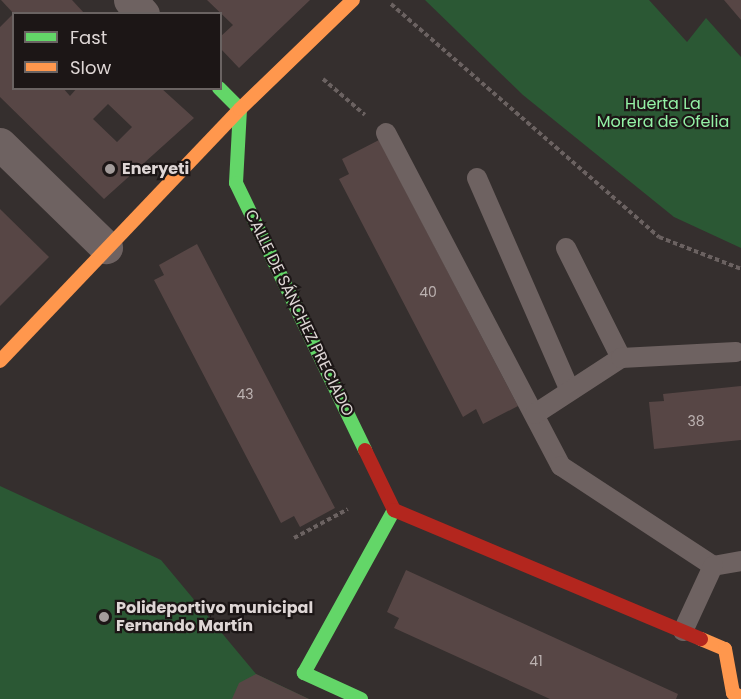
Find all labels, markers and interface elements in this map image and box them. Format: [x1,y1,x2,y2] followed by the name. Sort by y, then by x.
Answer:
[12,12,222,90] legend
[70,25,107,50] text: Fast
[70,55,111,80] text: Slow
[597,94,729,132] park label: Huerta La Morera de Ofelia
[122,159,189,179] place label: Eneryeti
[103,162,117,176] marker: Eneryeti
[241,207,357,419] street label: CALLE DE SÁNCHEZ PRECIADO
[419,284,437,300] house number: 40
[236,386,254,402] house number: 43
[687,413,705,429] house number: 38
[116,598,313,636] place label: Polideportivo municipal Fernando Martín
[97,610,111,624] marker: Polideportivo municipal Fernando Martín
[529,653,543,669] house number: 41

